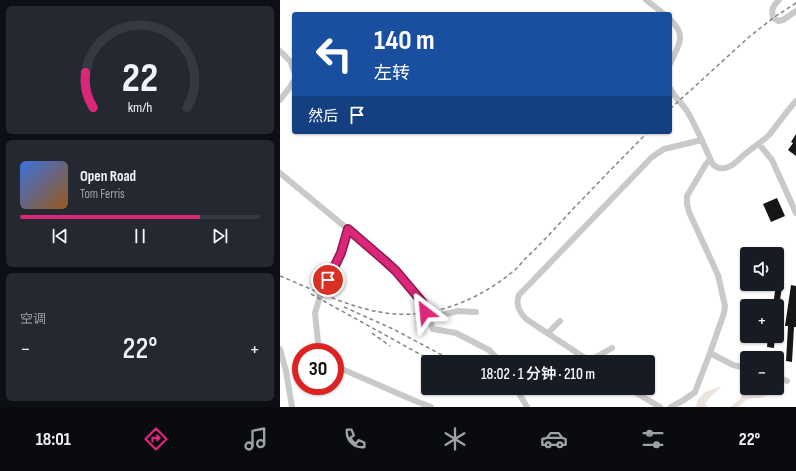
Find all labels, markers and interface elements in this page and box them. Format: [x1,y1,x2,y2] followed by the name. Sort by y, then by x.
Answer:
[374,24,435,57] text: 140 m
[308,28,360,80] icon: left
[122,54,158,103] text: 22
[374,63,410,84] text: 左转
[128,98,152,115] text: km/h
[346,104,368,126] icon: arrive
[308,107,338,126] text: 然后
[80,167,136,186] text: Open Road
[80,186,125,202] text: Tom Ferris
[49,225,71,247] icon: previous
[129,225,151,247] icon: pause
[209,225,231,247] icon: next
[740,247,784,395] map controls
[740,247,784,291] button: sound
[311,263,345,297] pin
[317,269,339,291] icon: arrive
[404,291,446,333] position arrow
[740,299,784,343] button: +
[20,311,46,327] text: 空调
[123,331,157,367] text: 22°
[20,336,31,363] text: −
[249,336,260,363] text: +
[292,343,344,395] speed limit sign: 30
[740,351,784,395] button: −
[481,365,595,384] text: 18:02 · 1 分钟 · 210 m
[142,425,170,453] icon: directions
[242,425,270,453] icon: music
[341,425,369,453] icon: phone
[441,425,469,453] icon: climate
[540,425,568,453] icon: car
[639,425,667,453] icon: filters
[36,429,71,450] text: 18:01
[739,429,760,450] text: 22°

